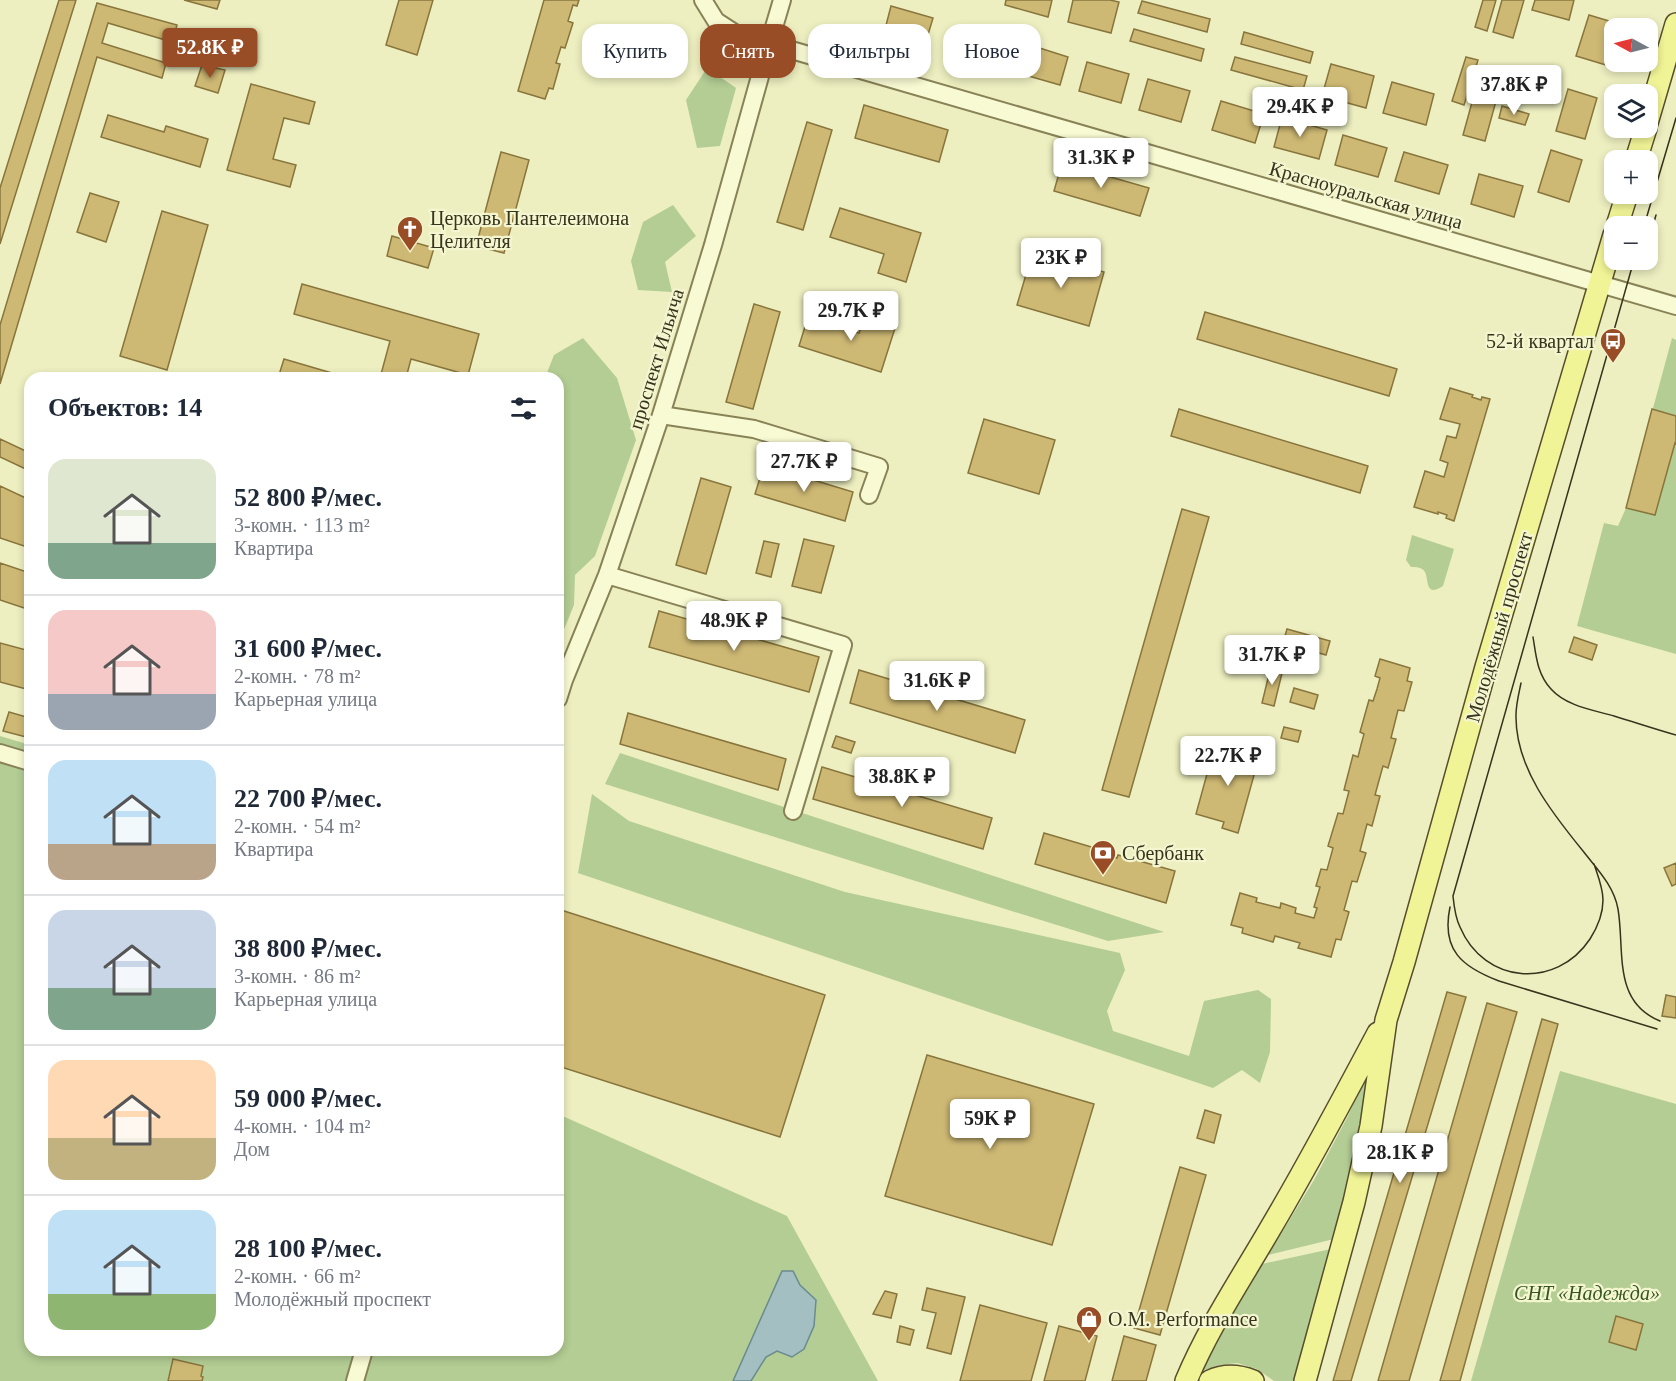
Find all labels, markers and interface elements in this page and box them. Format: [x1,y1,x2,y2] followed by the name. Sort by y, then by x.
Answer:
[1604,18,1658,72] north arrow
[1604,18,1658,270] map controls
[582,24,688,78] chip: Купить
[700,24,796,78] chip: Снять
[808,24,931,78] chip: Фильтры
[943,24,1041,78] chip: Новое
[155,28,265,79] pin: 52.8K ₽
[176,36,244,58] text: 52.8K ₽
[1459,65,1569,116] pin: 37.8K ₽
[1480,73,1548,95] text: 37.8K ₽
[1604,84,1658,138] button: layers
[1245,87,1355,138] pin: 29.4K ₽
[1266,95,1334,117] text: 29.4K ₽
[1046,138,1156,189] pin: 31.3K ₽
[1067,146,1135,168] text: 31.3K ₽
[1604,150,1658,204] button: +
[1267,157,1465,234] street label: Красноуральская улица
[430,207,629,253] place label: Церковь Пантелеимона Целителя
[395,214,425,252] church icon: Церковь Пантелеимона Целителя
[1604,216,1658,270] button: −
[1019,238,1103,289] pin: 23K ₽
[1035,246,1087,268] text: 23K ₽
[624,286,689,432] street label: проспект Ильича
[796,291,906,342] pin: 29.7K ₽
[817,299,885,321] text: 29.7K ₽
[1598,326,1628,364] bus stop icon: 52-й квартал
[1486,330,1594,353] place label: 52-й квартал
[507,392,540,425] icon: filters
[48,393,202,422] text: Объектов: 14
[749,442,859,493] pin: 27.7K ₽
[770,450,838,472] text: 27.7K ₽
[96,483,168,555] icon: home
[234,483,382,512] text: 52 800 ₽/мес.
[234,514,370,536] text: 3-комн. · 113 m²
[1461,529,1538,725] street label: Молодёжный проспект
[234,537,313,559] text: Квартира
[679,601,789,652] pin: 48.9K ₽
[700,609,768,631] text: 48.9K ₽
[96,634,168,706] icon: home
[234,634,382,663] text: 31 600 ₽/мес.
[1217,635,1327,686] pin: 31.7K ₽
[1238,643,1306,665] text: 31.7K ₽
[882,661,992,712] pin: 31.6K ₽
[234,665,361,687] text: 2-комн. · 78 m²
[903,669,971,691] text: 31.6K ₽
[234,688,377,710] text: Карьерная улица
[1173,736,1283,787] pin: 22.7K ₽
[1194,744,1262,766] text: 22.7K ₽
[847,757,957,808] pin: 38.8K ₽
[868,765,936,787] text: 38.8K ₽
[96,784,168,856] icon: home
[234,784,382,813] text: 22 700 ₽/мес.
[234,815,361,837] text: 2-комн. · 54 m²
[234,838,313,860] text: Квартира
[1088,838,1118,876] bank icon: Сбербанк
[1122,842,1204,865] place label: Сбербанк
[96,934,168,1006] icon: home
[234,934,382,963] text: 38 800 ₽/мес.
[234,965,361,987] text: 3-комн. · 86 m²
[234,988,377,1010] text: Карьерная улица
[96,1084,168,1156] icon: home
[234,1084,382,1113] text: 59 000 ₽/мес.
[948,1099,1032,1150] pin: 59K ₽
[964,1107,1016,1129] text: 59K ₽
[234,1115,371,1137] text: 4-комн. · 104 m²
[1345,1133,1455,1184] pin: 28.1K ₽
[234,1138,270,1160] text: Дом
[1366,1141,1434,1163] text: 28.1K ₽
[96,1234,168,1306] icon: home
[234,1234,382,1263] text: 28 100 ₽/мес.
[234,1265,361,1287] text: 2-комн. · 66 m²
[1514,1282,1660,1304] park label: СНТ «Надежда»
[234,1288,431,1310] text: Молодёжный проспект
[1074,1304,1104,1342] shop icon: O.M. Performance
[1108,1308,1258,1330] place label: O.M. Performance

